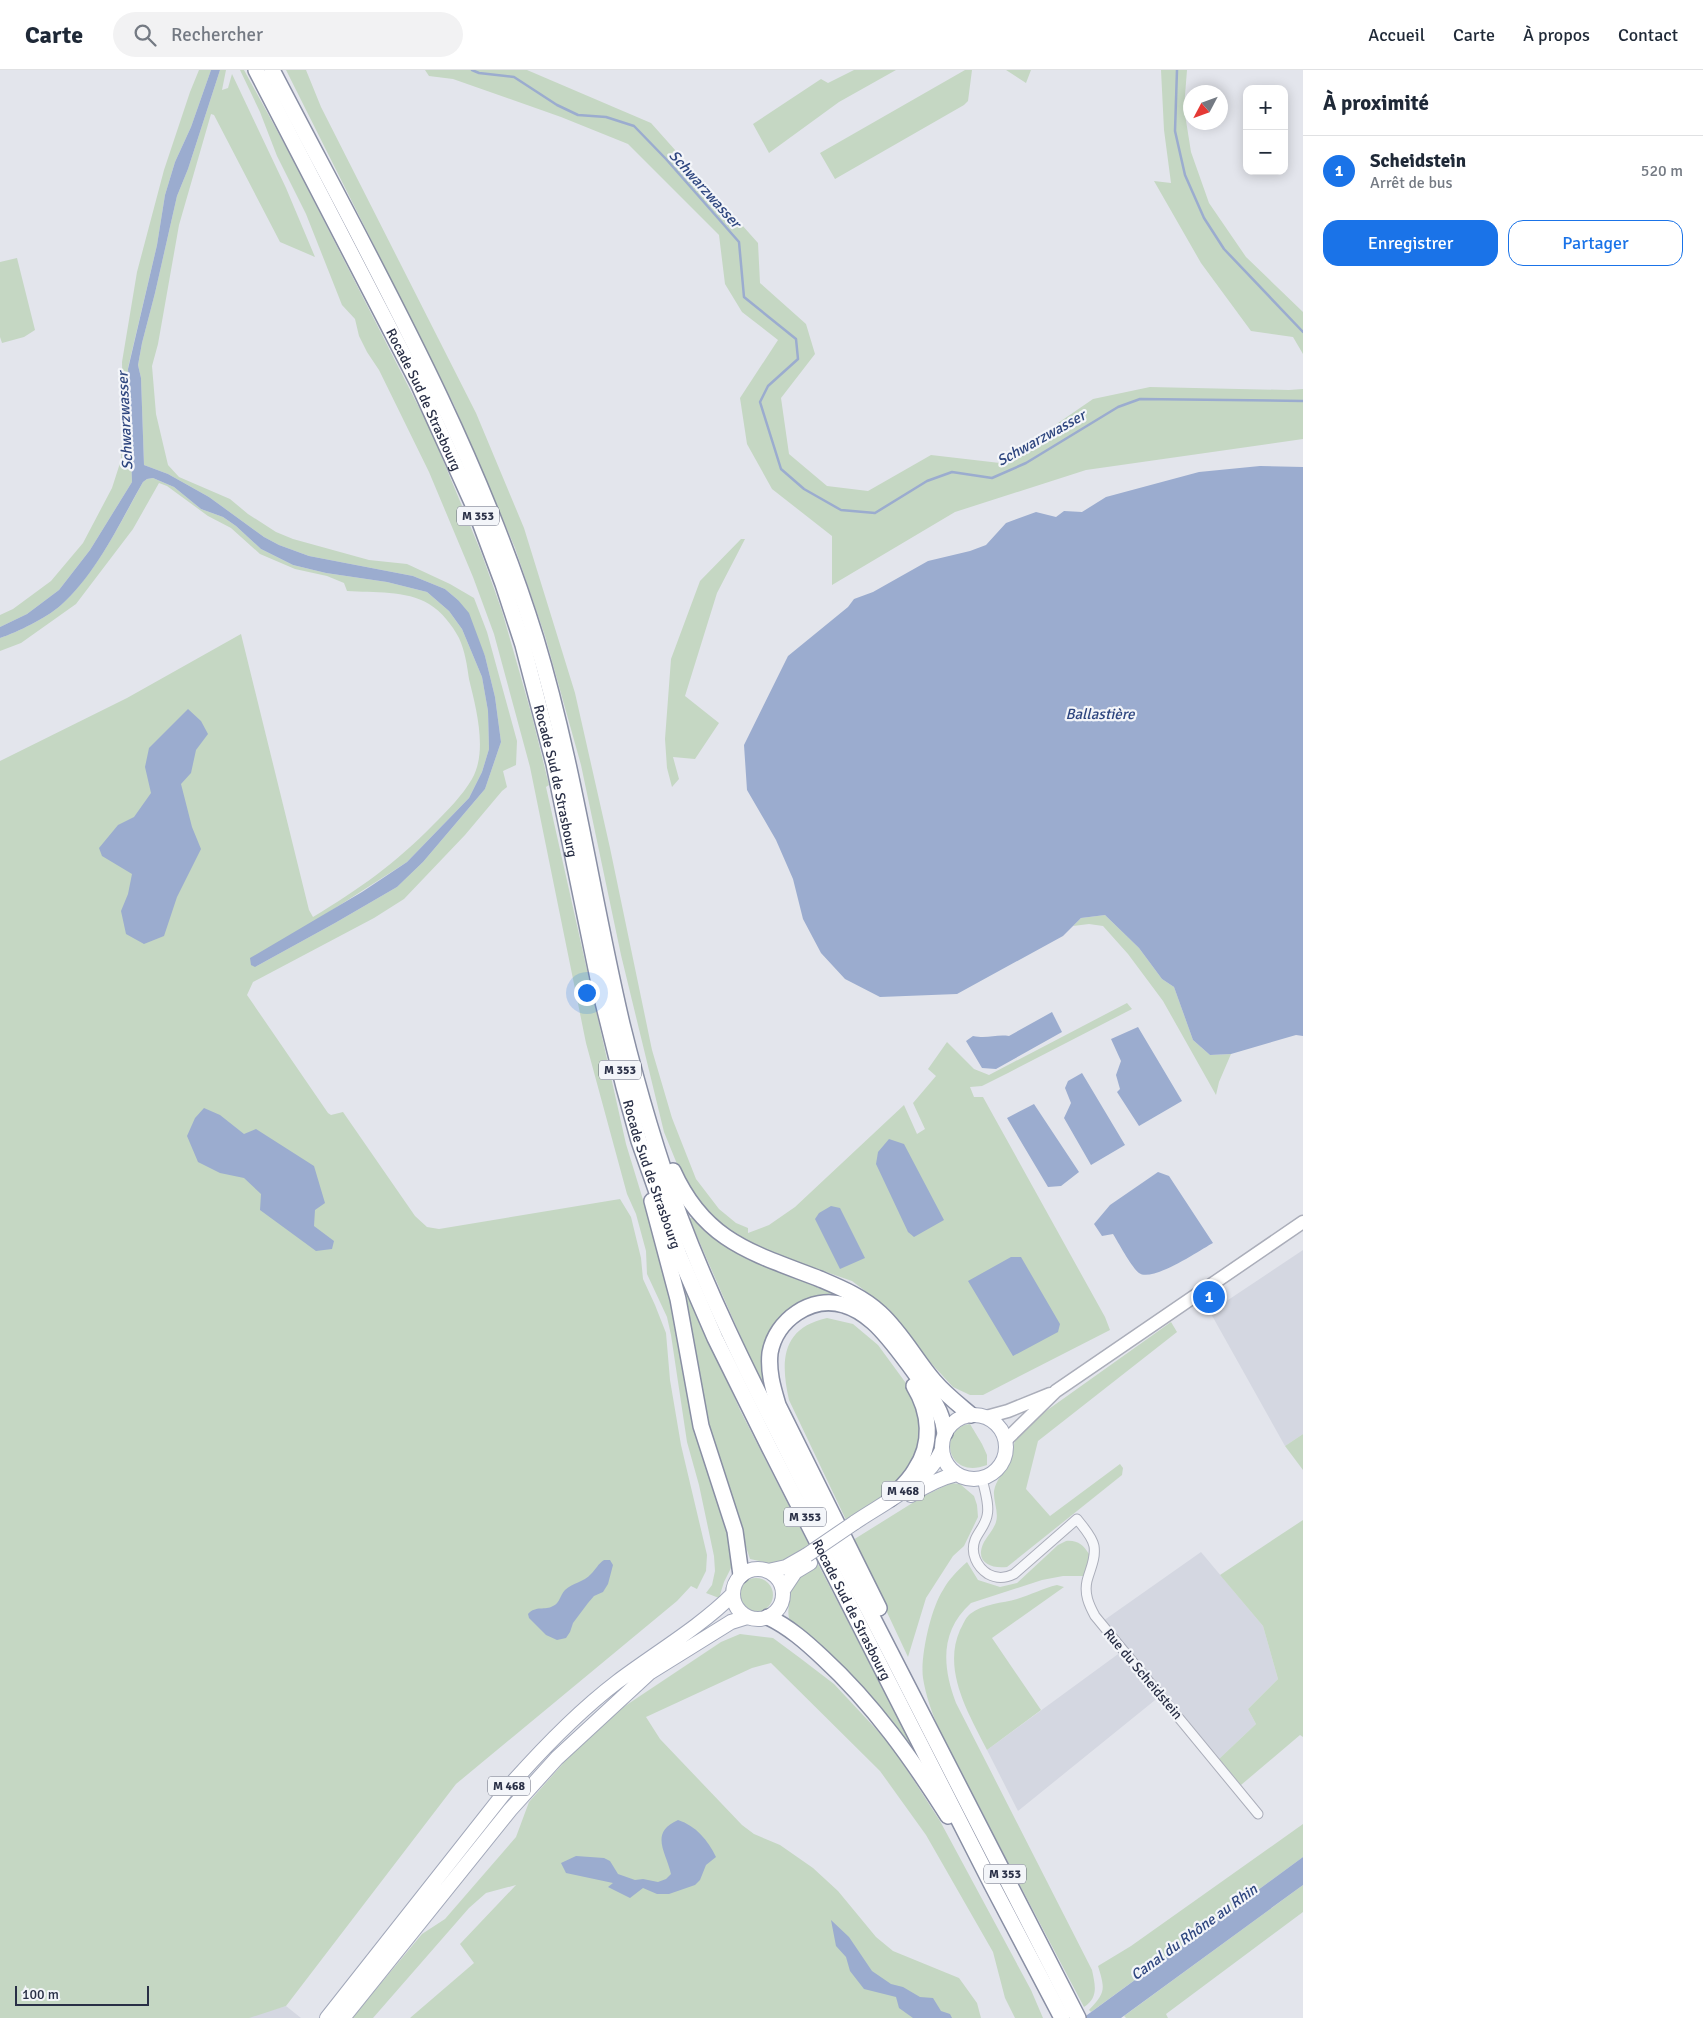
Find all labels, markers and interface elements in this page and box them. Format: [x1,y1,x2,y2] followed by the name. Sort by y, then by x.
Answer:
[113,12,463,57] search box
[25,20,83,50] text: Carte
[131,21,159,49] icon: search
[171,23,263,47] text: Rechercher
[1368,24,1425,46] text: Accueil
[1453,24,1495,46] text: Carte
[1523,24,1590,46] text: À propos
[1618,24,1678,46] text: Contact
[1183,85,1228,130] north arrow
[1243,85,1288,175] map controls
[1243,85,1288,130] button: +
[1323,90,1429,116] text: À proximité
[1243,130,1288,175] button: −
[665,146,746,233] water label: Schwarzwasser
[1370,149,1466,173] text: Scheidstein
[1335,161,1343,181] text: 1
[1641,161,1683,181] text: 520 m
[1370,173,1453,193] text: Arrêt de bus
[1323,220,1498,266] button: Enregistrer
[1508,220,1683,266] button: Partager
[383,325,465,474] street label: Rocade Sud de Strasbourg
[113,369,137,471] water label: Schwarzwasser
[994,405,1091,470] water label: Schwarzwasser
[457,506,499,526] road number: M 353
[530,703,581,859] street label: Rocade Sud de Strasbourg
[1065,705,1136,723] water label: Ballastière
[574,980,600,1006] your location
[599,1060,641,1080] road number: M 353
[619,1098,685,1251] street label: Rocade Sud de Strasbourg
[1193,1278,1225,1316] pin: 1
[882,1482,924,1500] road number: M 468
[784,1508,826,1526] road number: M 353
[809,1536,895,1683] street label: Rocade Sud de Strasbourg
[1100,1625,1186,1723] street label: Rue du Scheidstein
[488,1776,530,1795] road number: M 468
[984,1865,1026,1884] road number: M 353
[1127,1880,1261,1984] water label: Canal du Rhône au Rhin
[15,1983,149,2006] scale bar
[22,1986,59,2003] text: 100 m

